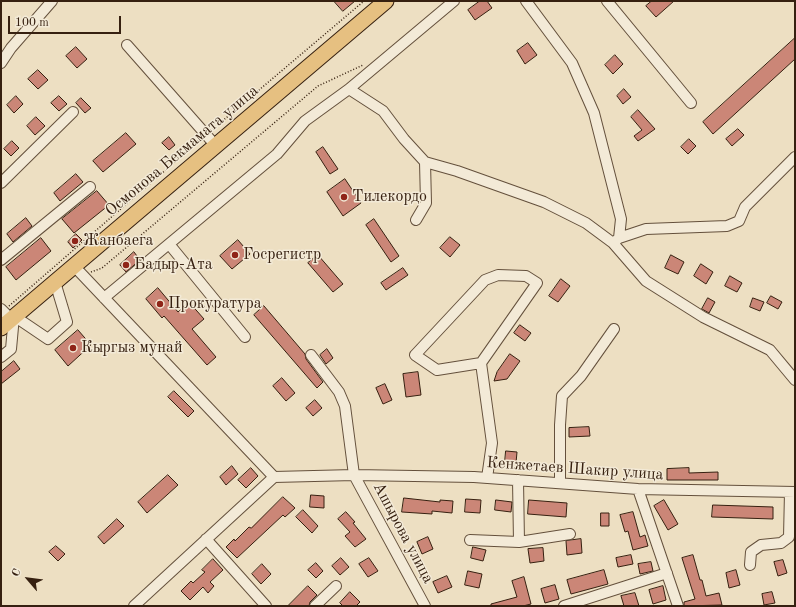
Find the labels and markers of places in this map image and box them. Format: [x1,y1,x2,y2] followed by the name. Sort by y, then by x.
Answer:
[352,187,427,207] place label: Тилекордо
[339,192,349,202] marker: Тилекордо
[83,231,153,251] place label: Жанбаега
[70,236,80,246] marker: Жанбаега
[243,245,321,265] place label: Госрегистр
[230,250,240,260] marker: Госрегистр
[134,255,213,275] place label: Бадыр-Ата
[121,260,131,270] marker: Бадыр-Ата
[168,294,262,314] place label: Прокуратура
[155,299,165,309] marker: Прокуратура
[81,338,183,358] place label: Кыргыз мунай
[68,343,78,353] marker: Кыргыз мунай

